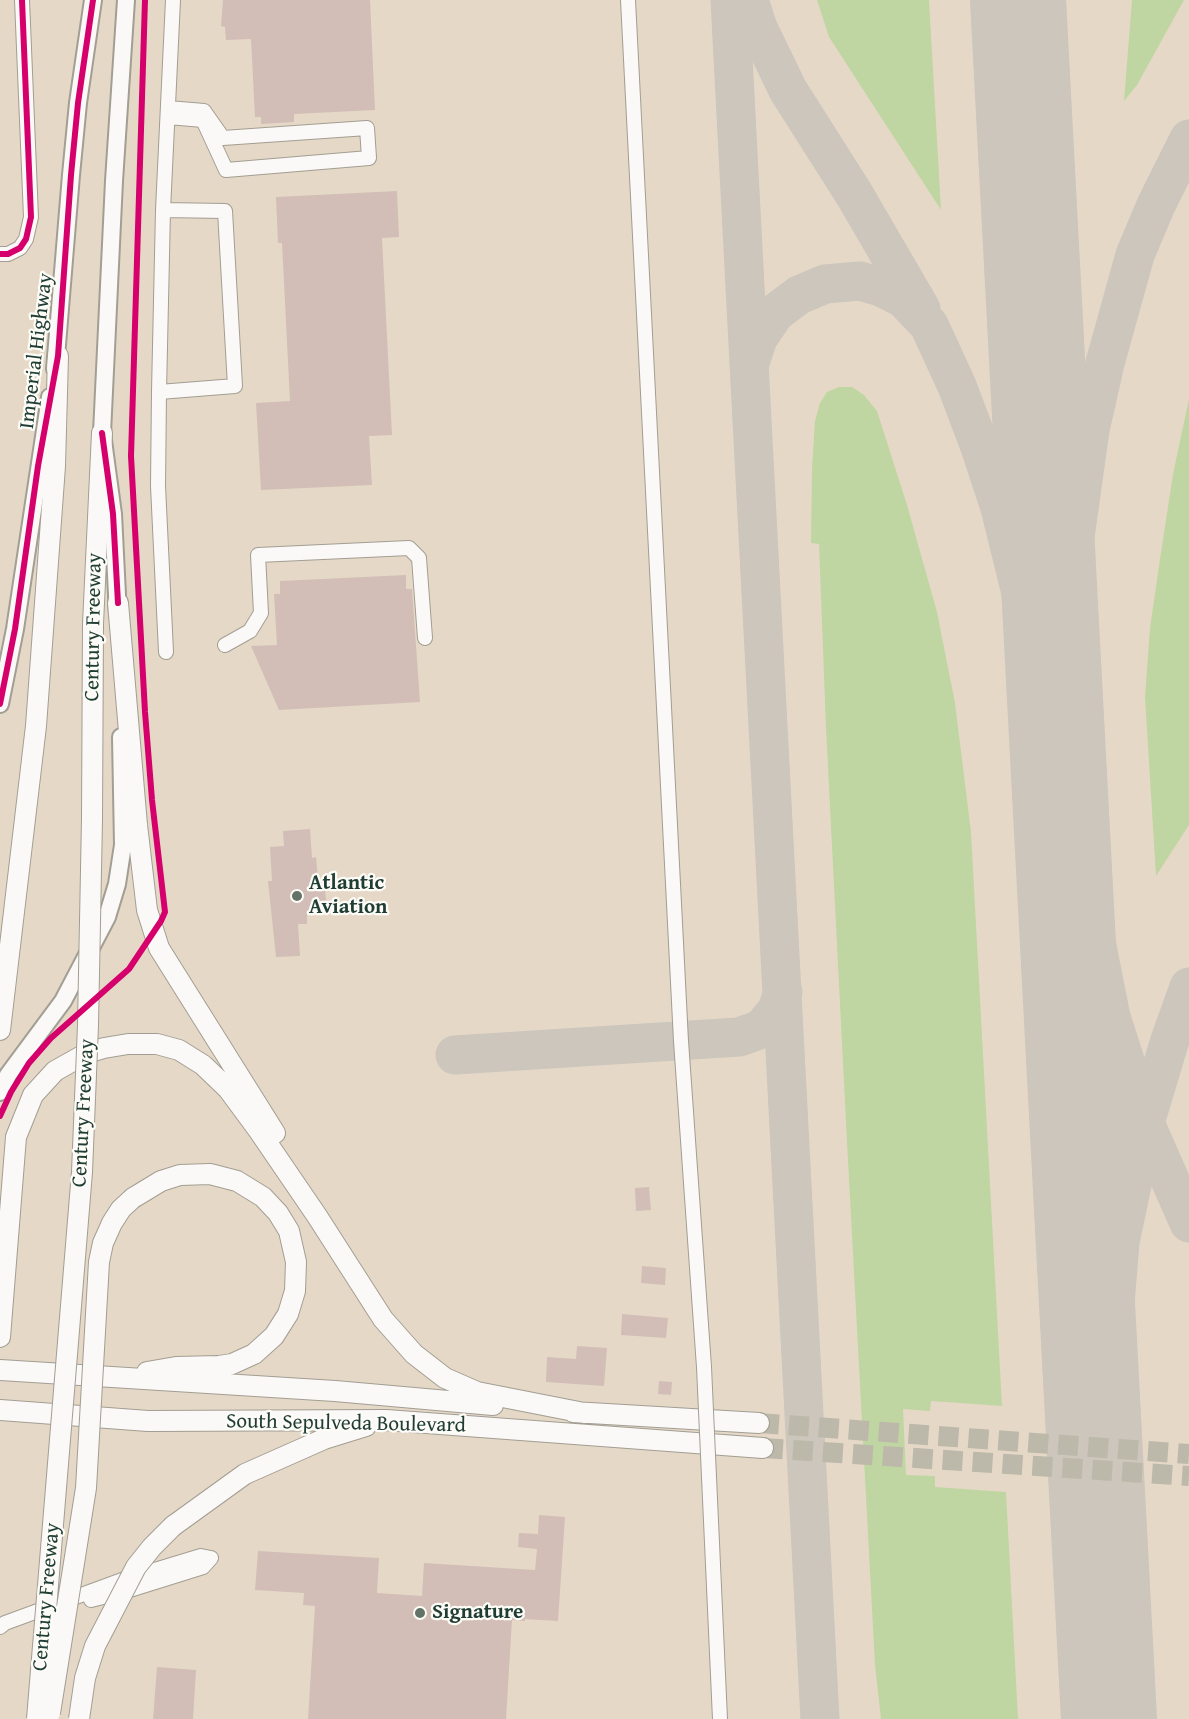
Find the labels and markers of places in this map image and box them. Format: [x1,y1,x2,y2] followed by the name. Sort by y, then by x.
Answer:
[309,871,387,921] place label: Atlantic Aviation
[290,889,304,903] marker: Atlantic Aviation
[432,1600,523,1626] place label: Signature
[413,1606,427,1620] marker: Signature

